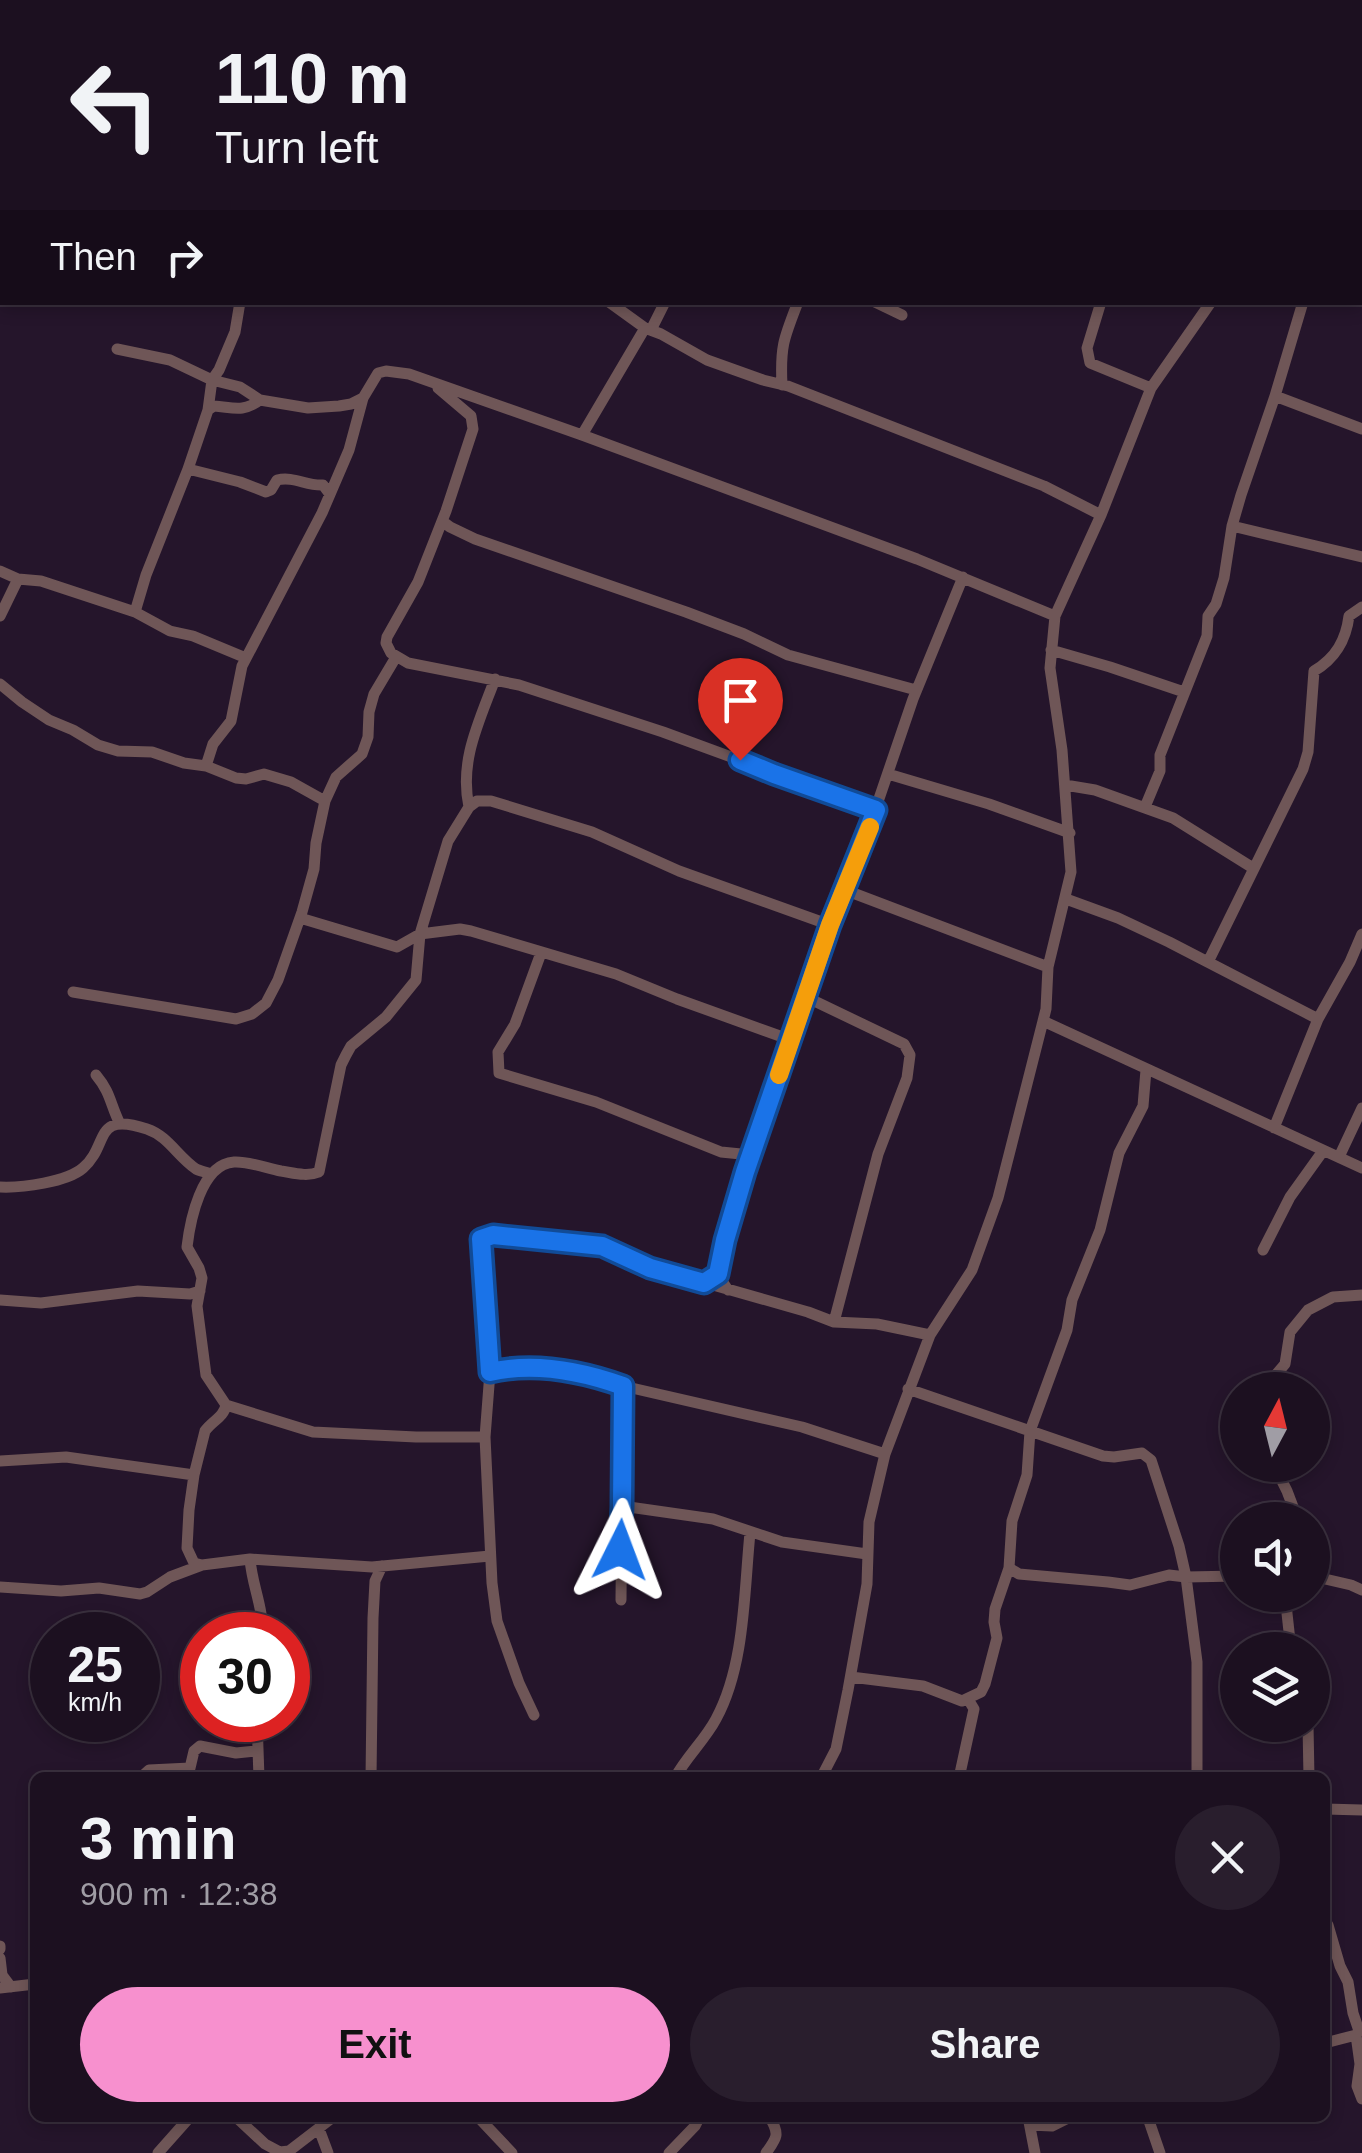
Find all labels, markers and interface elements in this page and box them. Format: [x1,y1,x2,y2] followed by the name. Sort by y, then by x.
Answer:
[50,40,180,170] icon: left
[215,40,410,118] text: 110 m
[215,122,378,173] text: Turn left
[157,230,212,285] icon: right
[50,236,137,278] text: Then
[698,658,783,761] pin
[713,673,768,728] icon: arrive
[1220,1372,1330,1482] north arrow
[1220,1372,1330,1742] map controls
[568,1498,672,1602] position arrow
[1220,1502,1330,1612] button: sound
[180,1612,310,1742] speed limit sign: 30
[1220,1632,1330,1742] button: layers
[67,1637,123,1693] text: 25
[68,1688,122,1716] text: km/h
[80,1805,237,1872] text: 3 min
[1175,1805,1280,1910] button: close
[80,1876,277,1912] text: 900 m · 12:38
[80,1987,670,2102] button: Exit
[690,1987,1280,2102] button: Share

